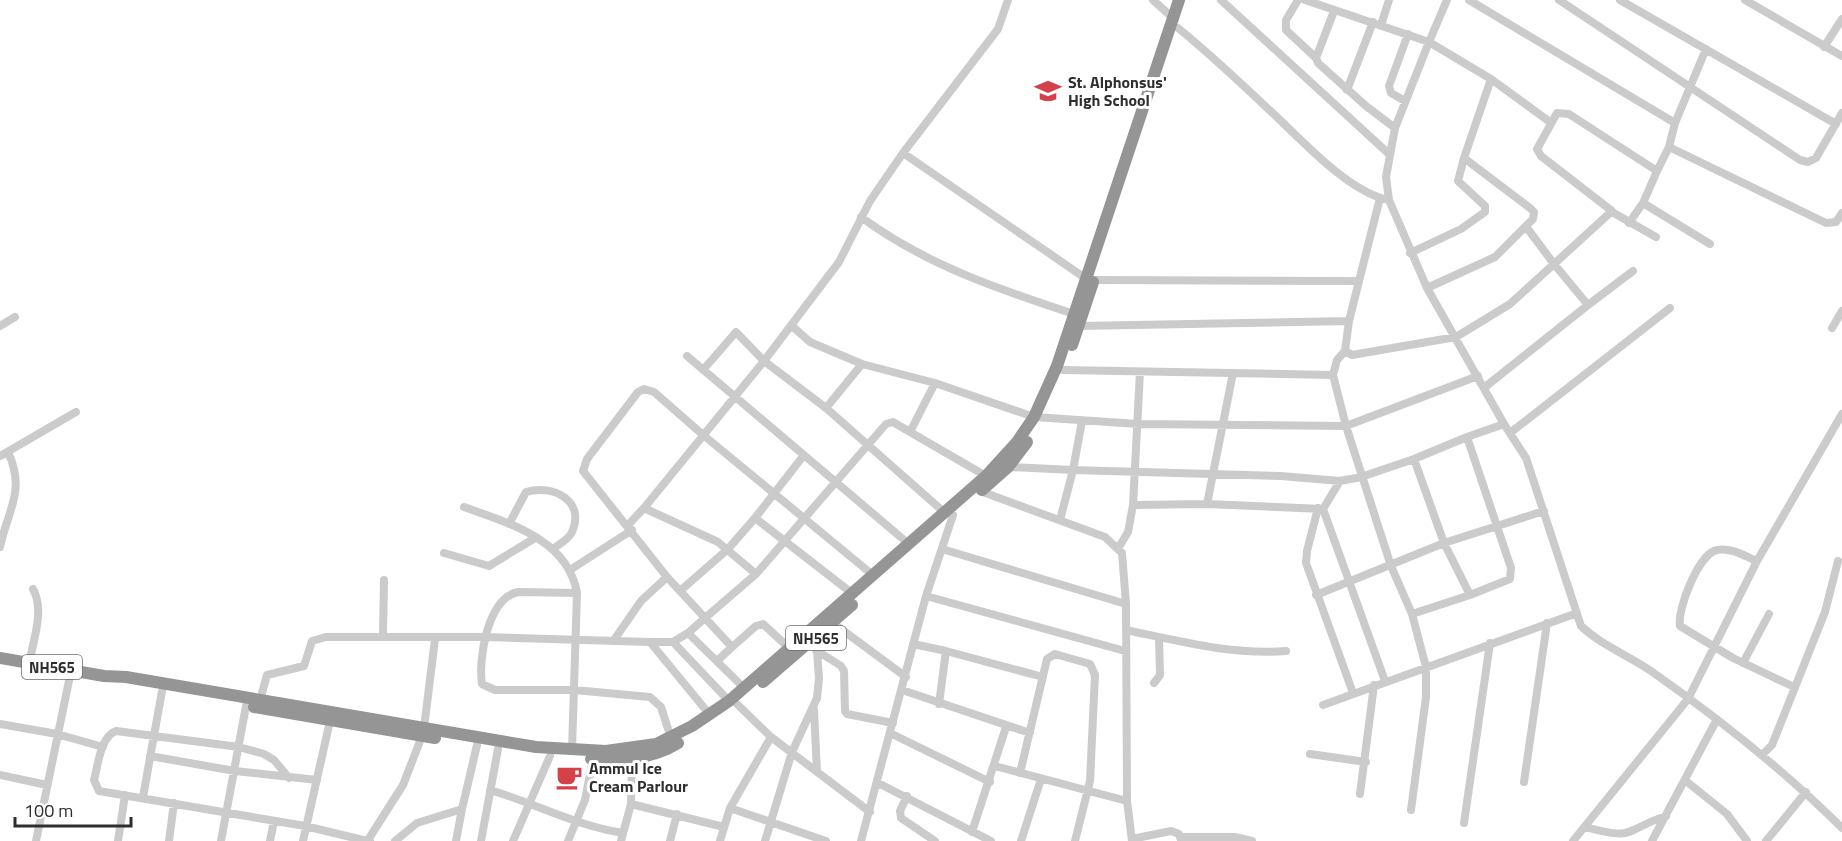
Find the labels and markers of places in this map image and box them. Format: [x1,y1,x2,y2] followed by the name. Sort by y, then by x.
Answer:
[1068,70,1167,112] place label: St. Alphonsus' High School
[1033,76,1063,106] school or university icon: St. Alphonsus' High School
[589,756,688,798] place label: Ammul Ice Cream Parlour
[554,762,584,792] cafe icon: Ammul Ice Cream Parlour

